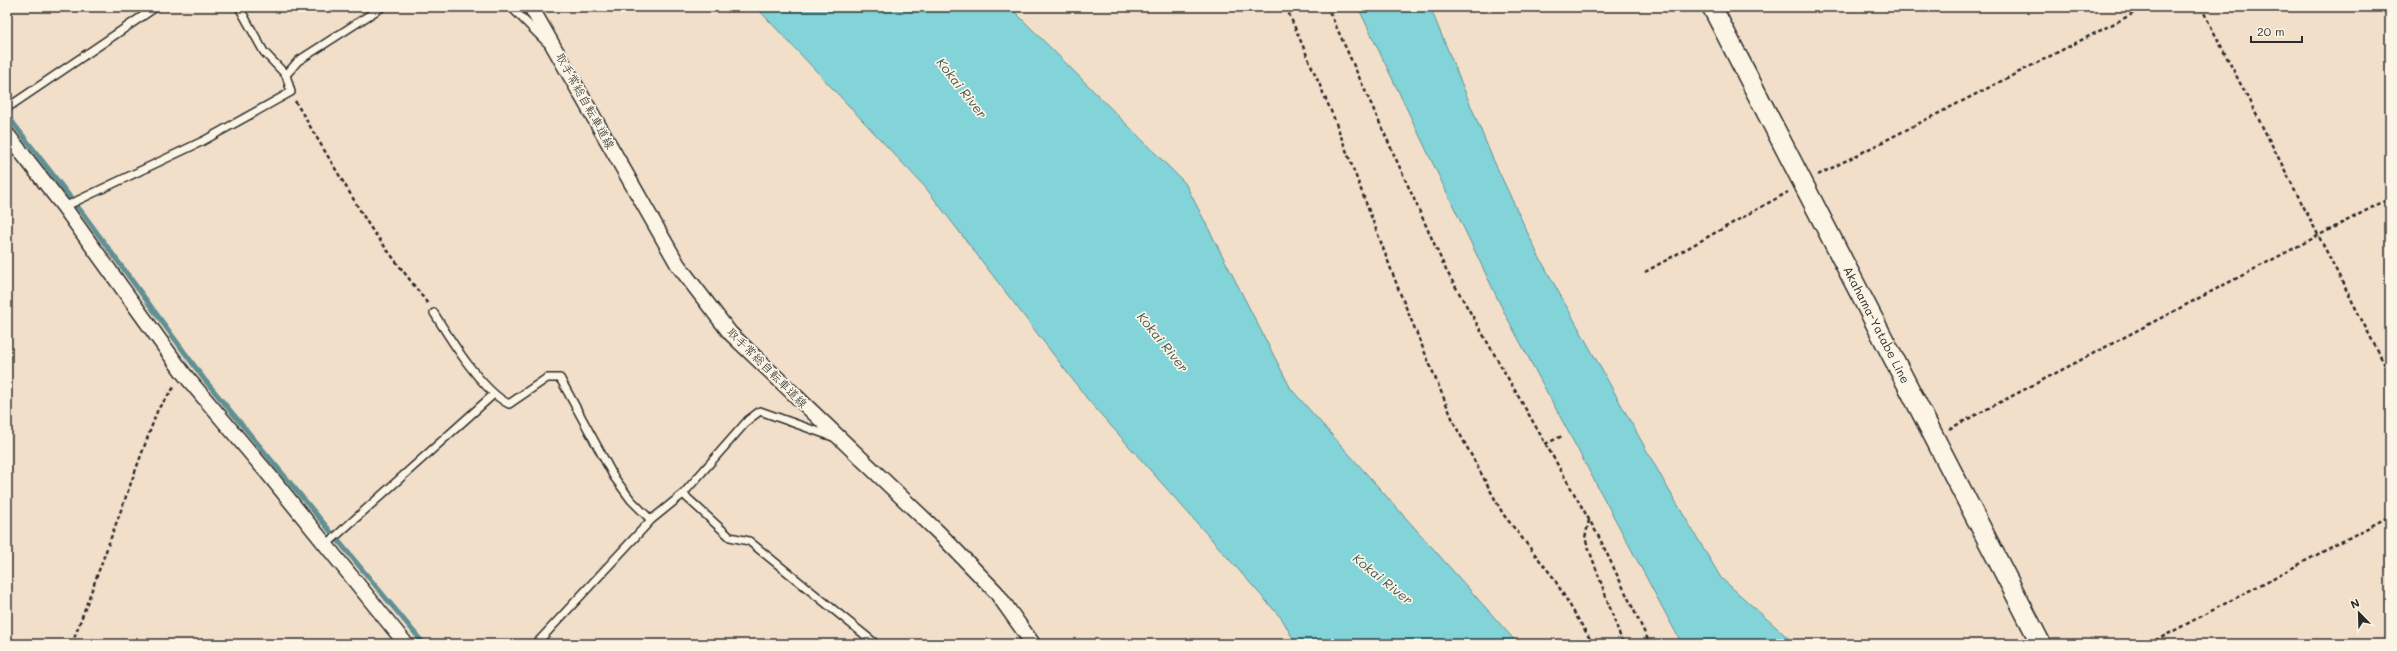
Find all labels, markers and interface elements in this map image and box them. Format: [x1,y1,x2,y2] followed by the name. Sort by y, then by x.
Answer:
[2251,18,2302,44] scale bar
[2257,23,2285,39] text: 20 m
[553,49,619,152] street label: 取手常総自転車道線
[933,54,992,122] water label: Kokai River
[1840,263,1914,386] street label: Akahama-Yatabe Line
[1134,308,1193,376] water label: Kokai River
[724,323,812,411] street label: 取手常総自転車道線
[1350,549,1417,608] water label: Kokai River
[2339,593,2379,633] north arrow
[2348,595,2362,612] text: N

